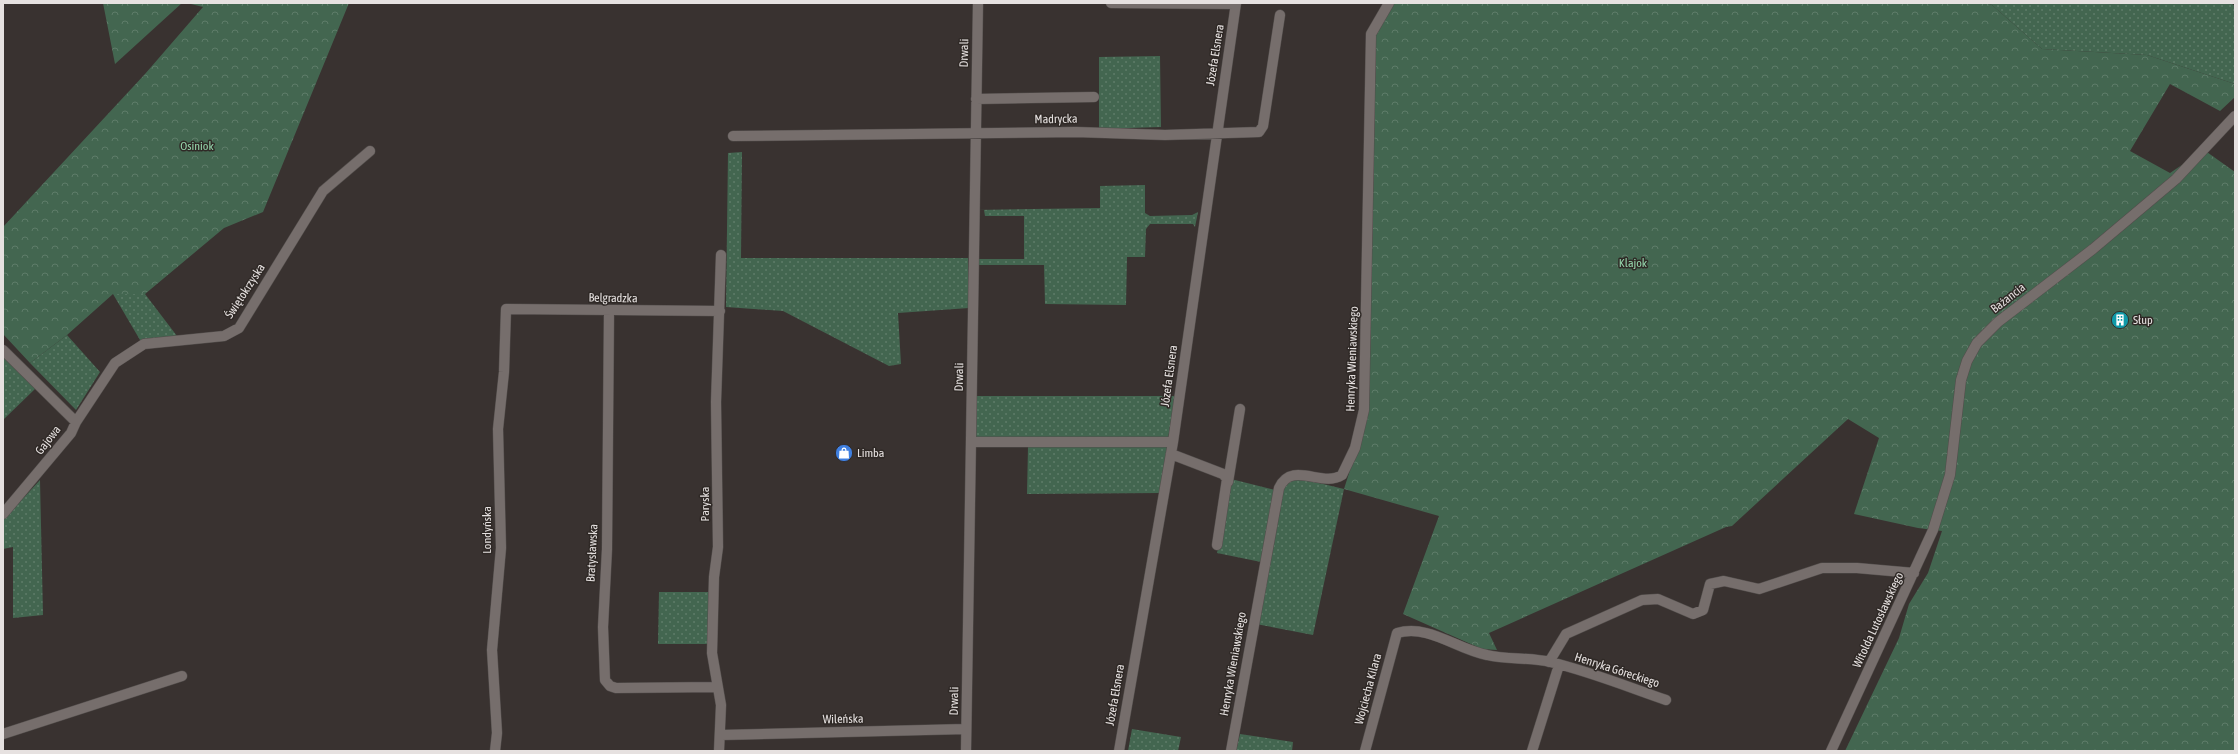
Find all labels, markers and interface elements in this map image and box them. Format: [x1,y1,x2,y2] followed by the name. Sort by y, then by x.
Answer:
[1203,23,1227,87] street label: Józefa Elsnera
[957,38,971,68] street label: Drwali
[1034,112,1078,126] street label: Madrycka
[180,139,214,153] park label: Osiniok
[1619,256,1648,270] park label: Klajok
[222,261,268,321] street label: Świętokrzyska
[1988,280,2028,316] street label: Bażancia
[588,291,638,305] street label: Belgradzka
[1343,306,1361,412] street label: Henryka Wieniawskiego
[2110,310,2130,330] building icon: Słup
[2133,313,2153,327] place label: Słup
[1158,344,1180,408] street label: Józefa Elsnera
[952,362,966,392] street label: Drwali
[32,423,64,457] street label: Gajowa
[834,443,854,463] shop icon: Limba
[857,446,884,460] place label: Limba
[698,487,712,521] street label: Paryska
[480,506,494,554] street label: Londyńska
[583,524,601,582] street label: Bratysławska
[1850,570,1906,670] street label: Witolda Lutosławskiego
[1217,611,1249,717] street label: Henryka Wieniawskiego
[1573,650,1661,690] street label: Henryka Góreckiego
[1352,652,1384,726] street label: Wojciecha Kilara
[1103,663,1127,727] street label: Józefa Elsnera
[947,686,961,716] street label: Drwali
[822,712,864,726] street label: Wileńska

